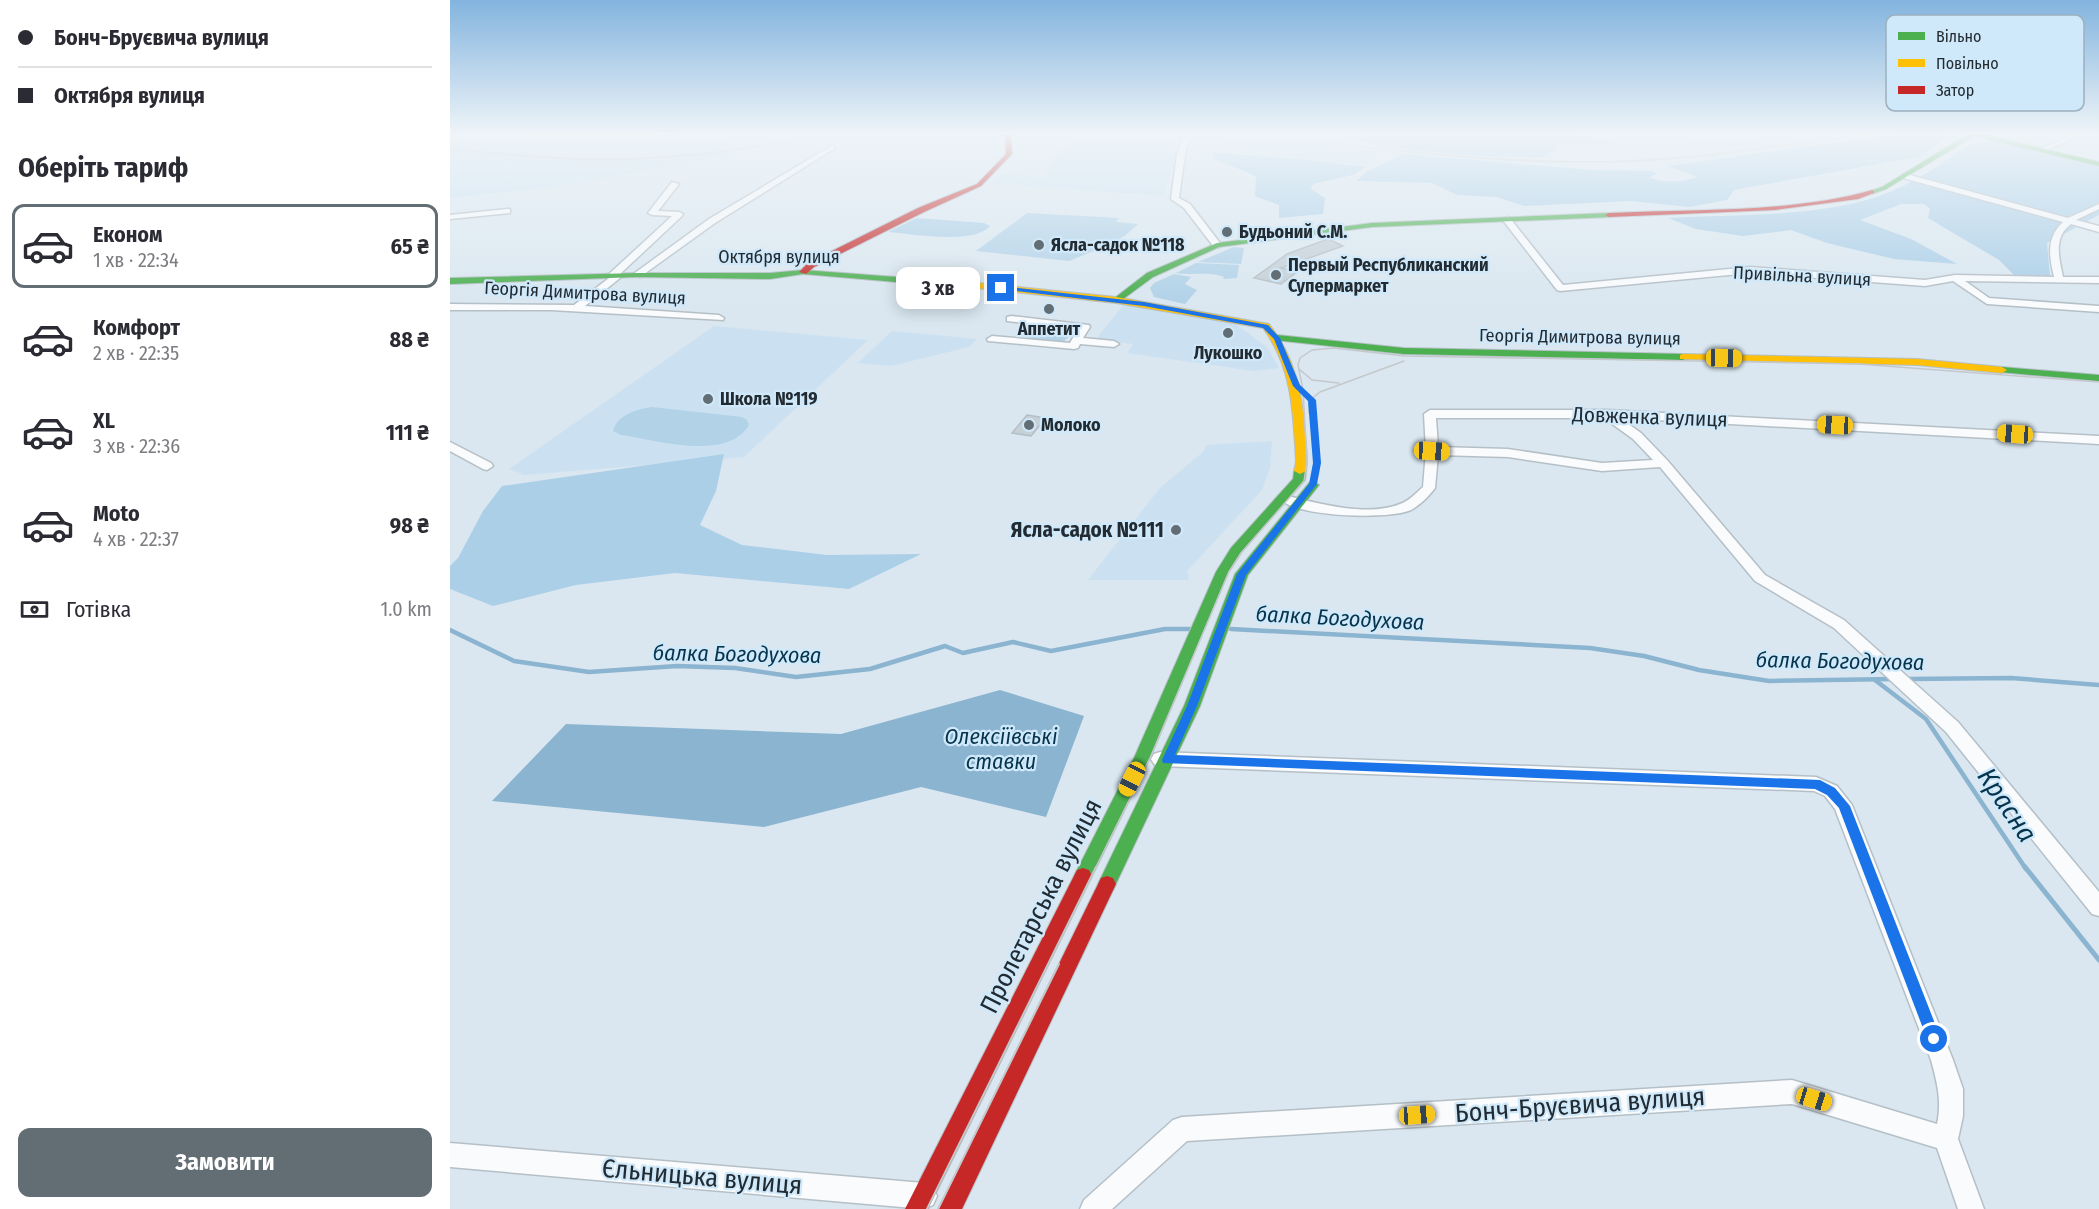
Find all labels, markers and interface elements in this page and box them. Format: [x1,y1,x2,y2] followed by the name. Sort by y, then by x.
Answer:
[1886,15,2084,111] legend
[54,24,269,51] text: Бонч-Бруєвича вулиця
[1936,27,1981,46] text: Вільно
[1936,54,1999,73] text: Повільно
[1936,81,1974,100] text: Затор
[54,82,205,109] text: Октября вулиця
[18,152,188,184] text: Оберіть тариф
[21,219,75,273] icon: car
[93,221,163,248] text: Економ
[1239,221,1347,243] place label: Будьоний С.М.
[1220,225,1234,239] marker: Будьоний С.М.
[391,233,429,260] text: 65 ₴
[1051,234,1185,256] place label: Ясла-садок №118
[1032,238,1046,252] marker: Ясла-садок №118
[718,246,840,268] street label: Октября вулиця
[93,248,179,272] text: 1 хв · 22:34
[1288,254,1489,297] place label: Первый Республиканский Супермаркет
[1733,261,1871,291] street label: Привільна вулиця
[896,267,980,309] callout: 3 хв
[1269,268,1283,282] marker: Первый Республиканский Супермаркет
[987,274,1014,301] route end
[921,276,955,300] text: 3 хв
[484,277,686,309] street label: Георгія Димитрова вулиця
[1042,302,1056,316] marker: Аппетит
[21,312,75,366] icon: car
[93,314,180,341] text: Комфорт
[1017,318,1081,340] place label: Аппетит
[1479,324,1681,350] street label: Георгія Димитрова вулиця
[390,326,429,353] text: 88 ₴
[1221,326,1235,340] marker: Лукошко
[93,341,179,365] text: 2 хв · 22:35
[1194,342,1263,364] place label: Лукошко
[1706,349,1742,367] car
[720,388,818,410] place label: Школа №119
[701,392,715,406] marker: Школа №119
[1571,401,1728,433] street label: Довженка вулиця
[21,405,75,459] icon: car
[93,407,115,434] text: XL
[1041,414,1101,436] place label: Молоко
[1817,415,1853,435] car
[1022,418,1036,432] marker: Молоко
[386,419,429,446] text: 111 ₴
[1996,424,2034,444] car
[93,434,180,458] text: 3 хв · 22:36
[1414,441,1450,461] car
[21,498,75,552] icon: car
[93,500,140,527] text: Moto
[390,512,429,539] text: 98 ₴
[1011,517,1164,543] place label: Ясла-садок №111
[1169,523,1183,537] marker: Ясла-садок №111
[93,527,179,551] text: 4 хв · 22:37
[18,593,51,626] icon: cash
[66,596,131,623] text: Готівка
[380,597,432,621] text: 1.0 km
[1255,600,1425,636] water label: балка Богодухова
[652,639,822,669] water label: балка Богодухова
[1755,646,1925,676] water label: балка Богодухова
[945,723,1058,775] water label: Олексіївські ставки
[1116,759,1148,799] car
[1971,762,2043,848] water label: Красна
[973,794,1109,1018] street label: Пролетарська вулиця
[1920,1025,1947,1052] route start
[1454,1081,1706,1129] street label: Бонч-Бруєвича вулиця
[1794,1085,1834,1113] car
[1398,1105,1436,1125] car
[18,1128,432,1197] button: Замовити
[601,1153,803,1201] street label: Єльницька вулиця

